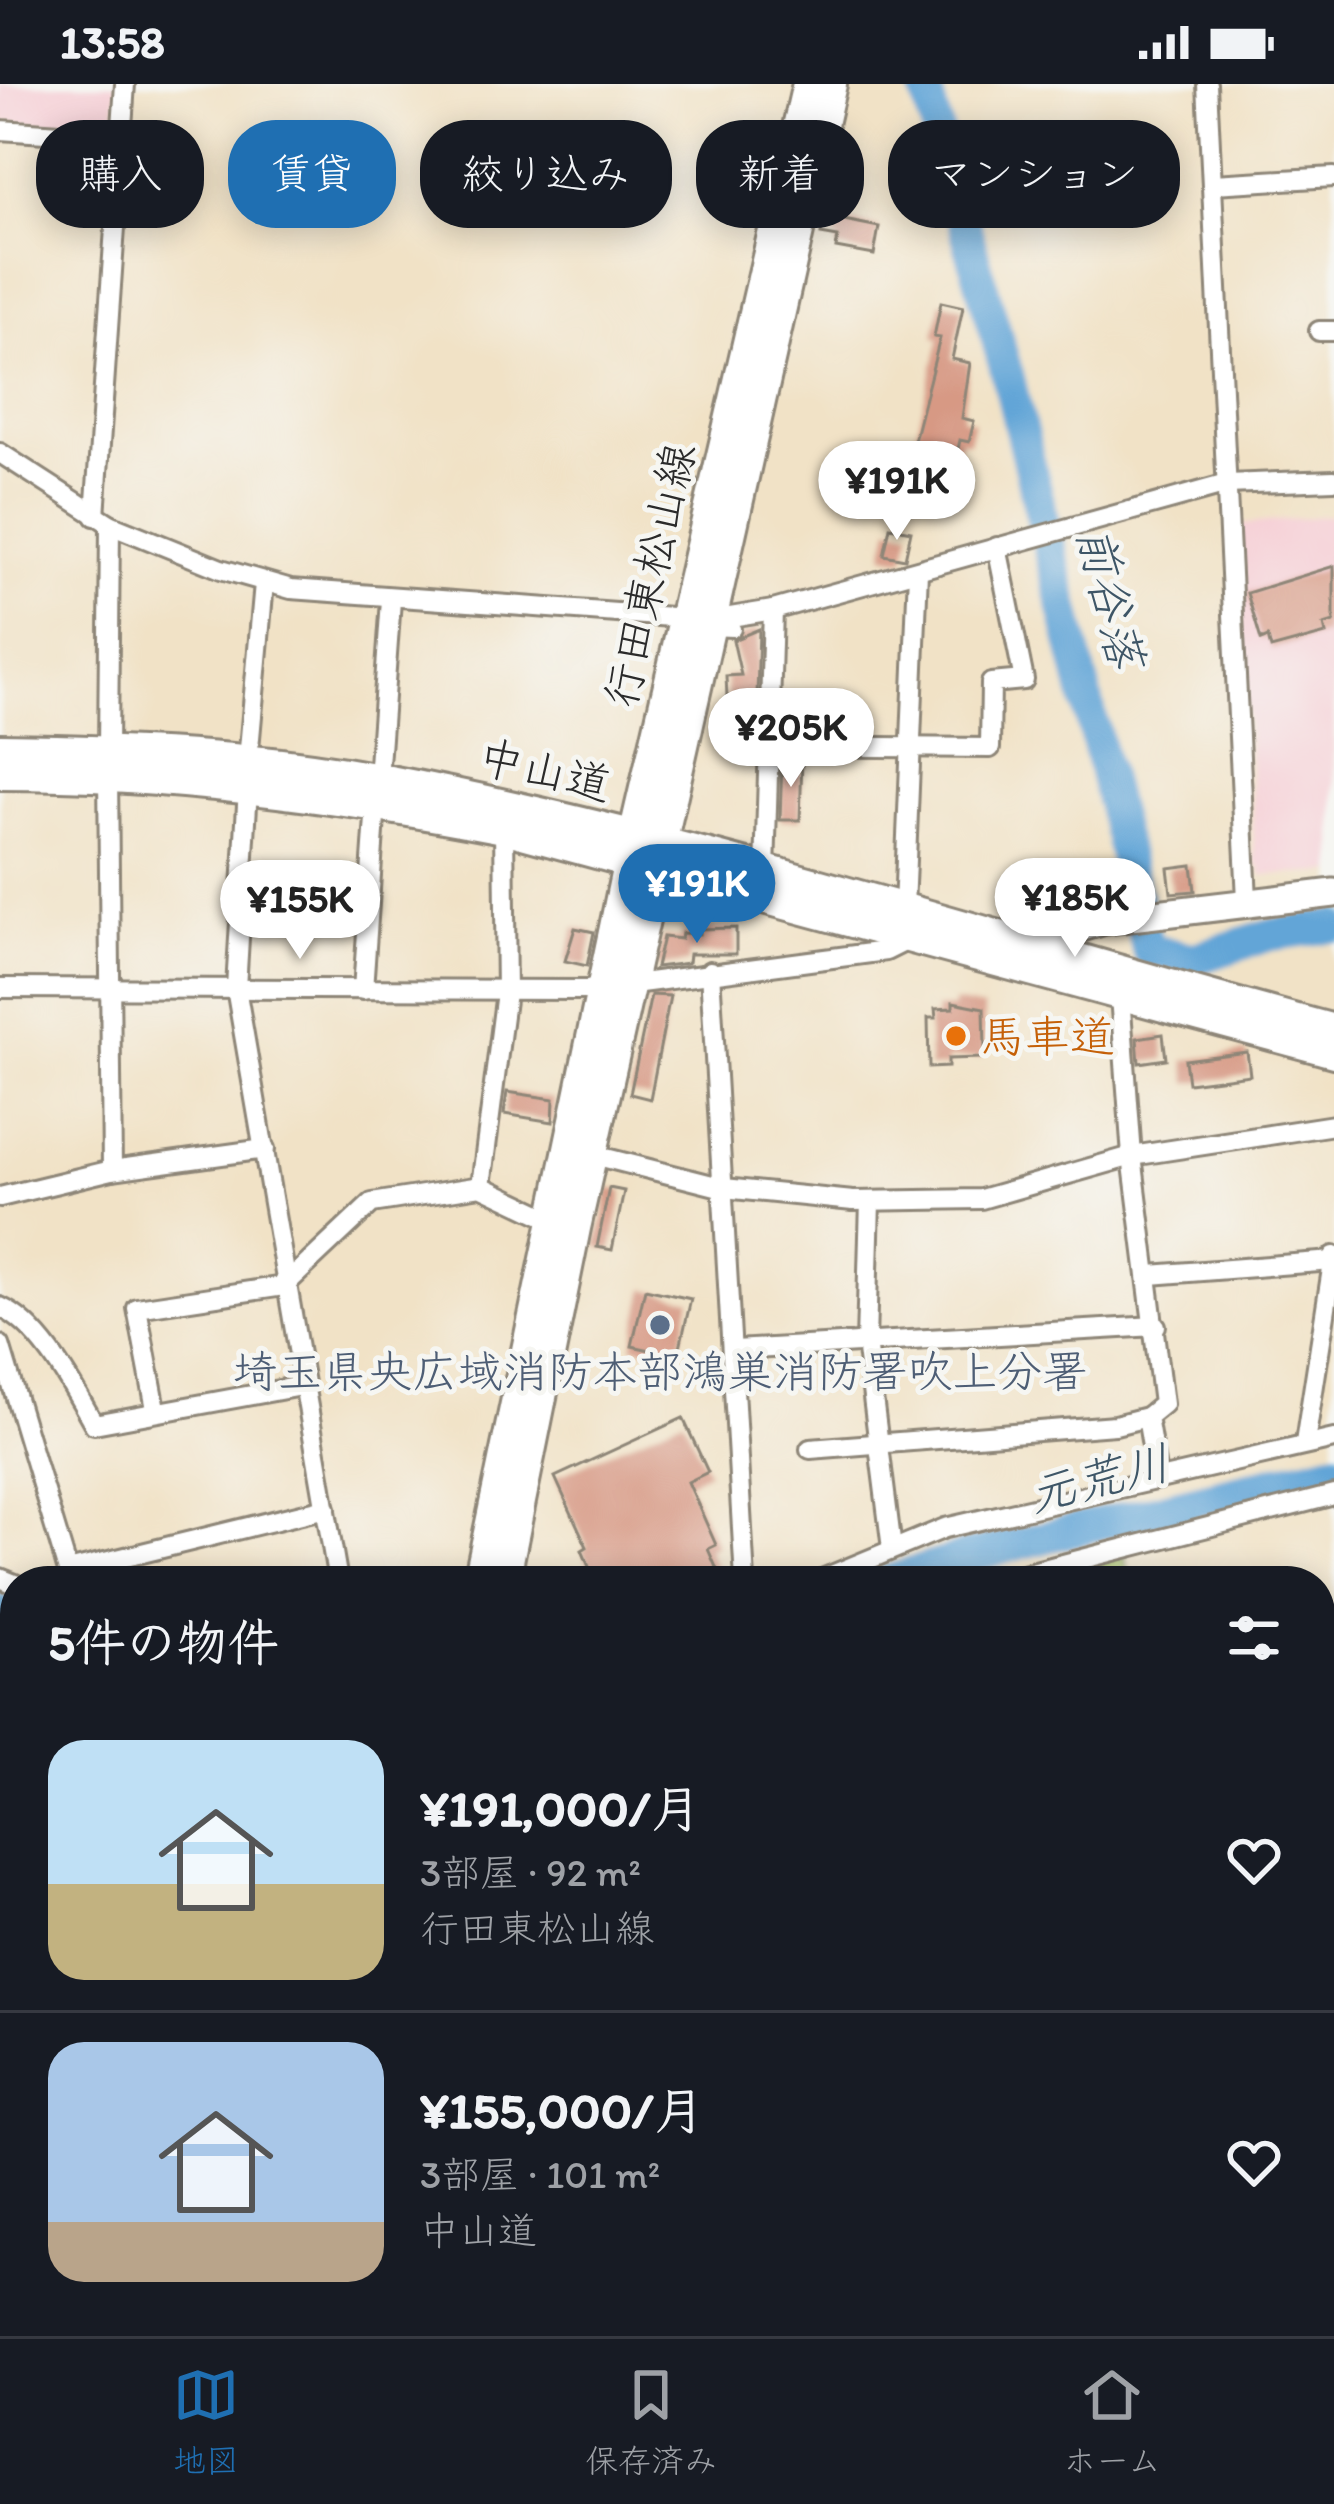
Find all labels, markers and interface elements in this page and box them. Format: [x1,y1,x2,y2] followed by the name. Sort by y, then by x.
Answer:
[60,15,165,69] text: 13:58
[36,120,204,228] chip: 購入
[228,120,396,228] chip: 賃貸
[420,120,672,228] chip: 絞り込み
[696,120,864,228] chip: 新着
[888,120,1180,228] chip: マンション
[592,437,706,713] street label: 行田東松山線
[813,441,981,543] pin: ¥191K
[845,456,949,503] text: ¥191K
[1065,520,1158,678] water label: 前谷落
[707,688,875,790] pin: ¥205K
[735,703,847,750] text: ¥205K
[473,729,617,811] street label: 中山道
[613,844,781,946] pin: ¥191K
[991,858,1159,960] pin: ¥185K
[645,859,749,906] text: ¥191K
[216,860,384,962] pin: ¥155K
[1022,873,1128,920] text: ¥185K
[247,875,353,922] text: ¥155K
[980,1009,1115,1063] place label: 馬車道
[943,1023,969,1049] marker: 馬車道
[647,1312,673,1338] marker: 埼玉県央広域消防本部鴻巣消防署吹上分署
[232,1344,1088,1398] place label: 埼玉県央広域消防本部鴻巣消防署吹上分署
[1022,1432,1176,1524] water label: 元荒川
[1221,1605,1287,1671] icon: filters
[48,1612,279,1673] text: 5件の物件
[420,1778,701,1839] text: ¥191,000/月
[144,1788,288,1932] icon: home
[1221,1827,1287,1893] icon: heart
[420,1849,641,1896] text: 3部屋 · 92 m²
[420,1905,654,1952] text: 行田東松山線
[420,2080,705,2141] text: ¥155,000/月
[144,2090,288,2234] icon: home
[1221,2129,1287,2195] icon: heart
[420,2151,660,2198] text: 3部屋 · 101 m²
[420,2207,537,2254] text: 中山道
[173,2362,239,2482] tab: 地図
[585,2362,717,2482] tab: 保存済み
[1063,2362,1161,2482] tab: ホーム

